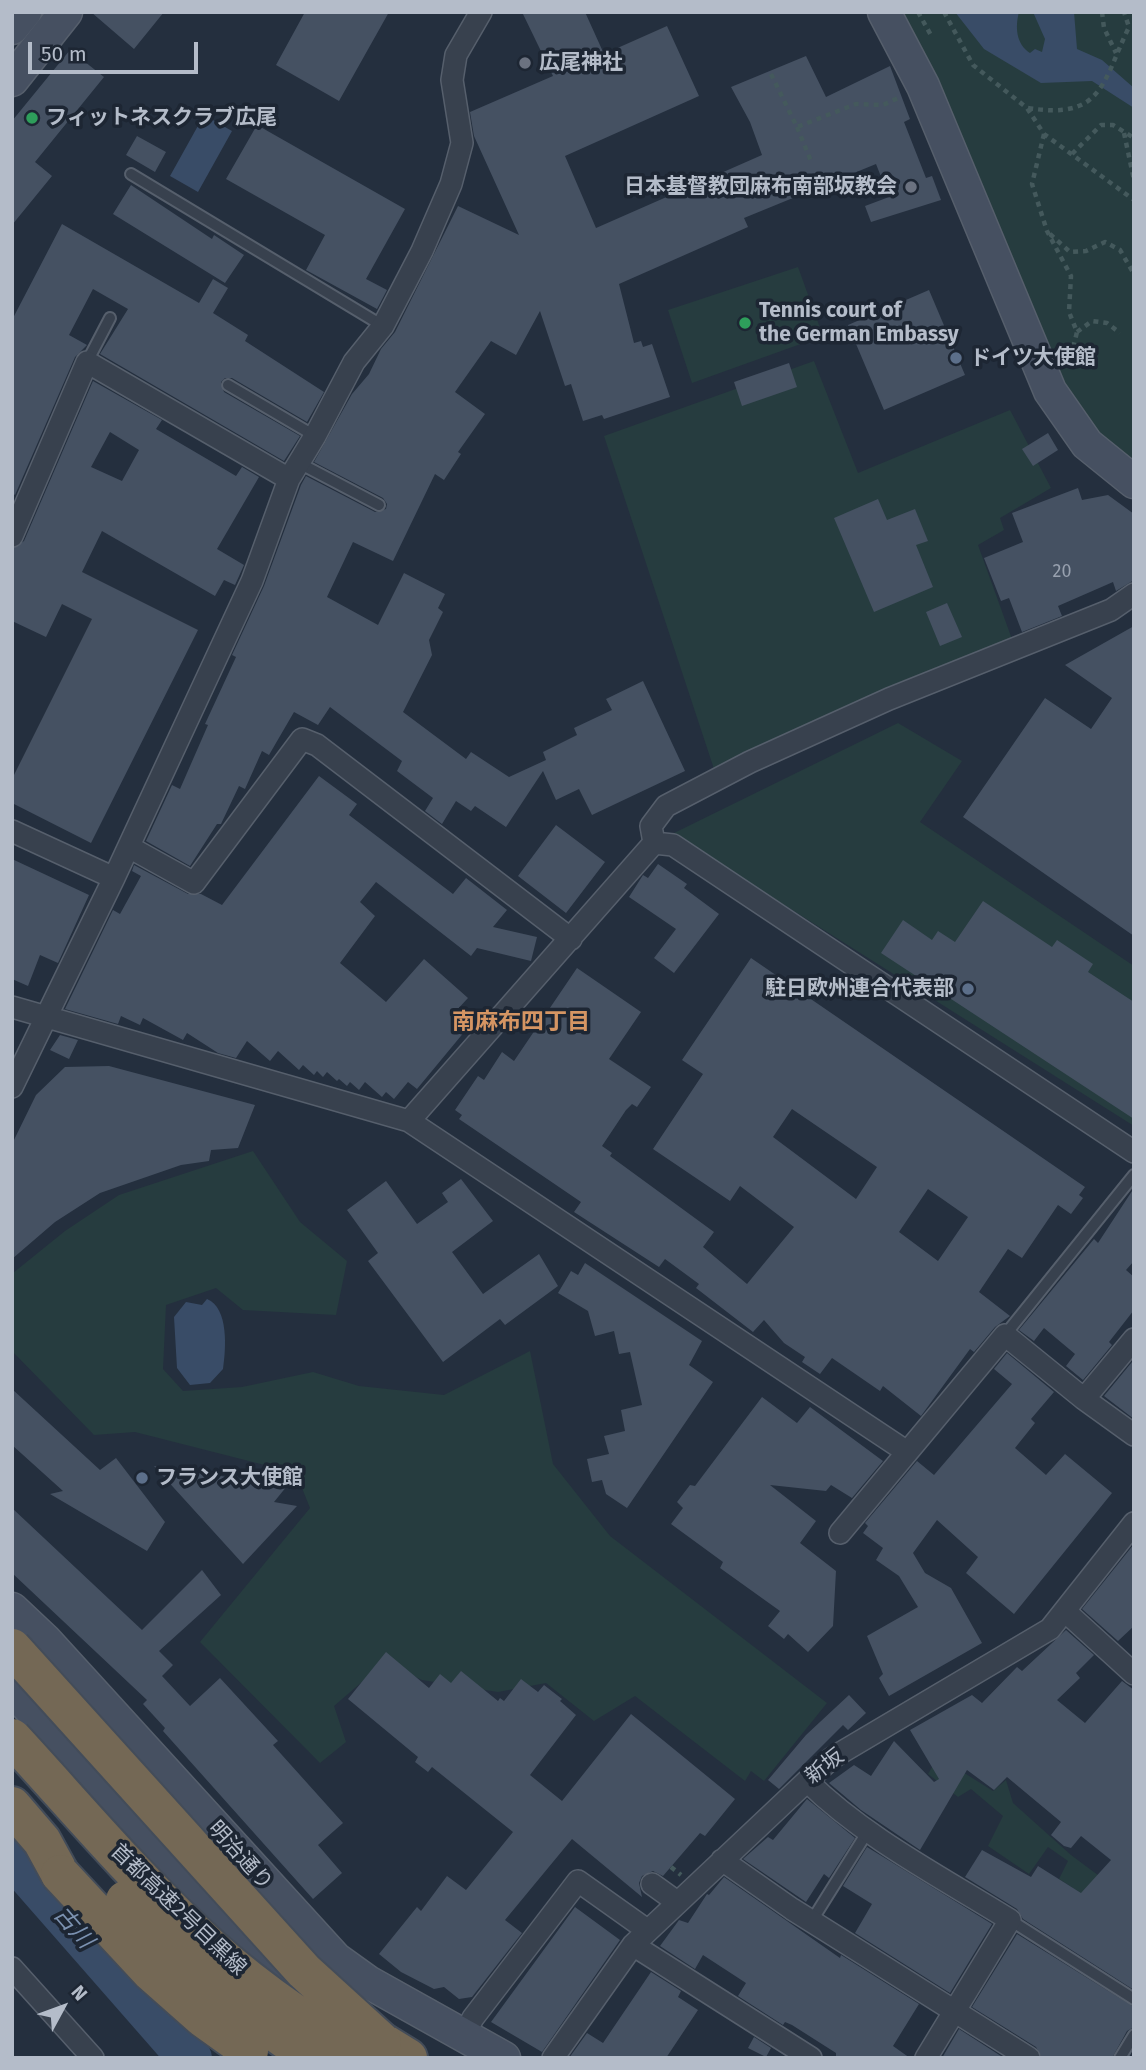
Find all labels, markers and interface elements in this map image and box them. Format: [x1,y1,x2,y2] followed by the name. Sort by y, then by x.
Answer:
[32,28,201,72] scale bar
[41,41,87,67] text: 50 m
[539,50,623,76] place label: 広尾神社
[517,55,533,71] marker: 広尾神社
[46,105,277,131] place label: フィットネスクラブ広尾
[24,110,40,126] marker: フィットネスクラブ広尾
[624,174,897,200] place label: 日本基督教団麻布南部坂教会
[903,179,919,195] marker: 日本基督教団麻布南部坂教会
[759,298,959,348] place label: Tennis court of the German Embassy
[737,315,753,331] marker: Tennis court of the German Embassy
[970,345,1096,371] place label: ドイツ大使館
[948,350,964,366] marker: ドイツ大使館
[1053,561,1071,583] house number: 20
[765,976,954,1002] place label: 駐日欧州連合代表部
[960,981,976,997] marker: 駐日欧州連合代表部
[452,1009,590,1037] district label: 南麻布四丁目
[156,1465,303,1491] place label: フランス大使館
[134,1470,150,1486] marker: フランス大使館
[801,1744,849,1790] street label: 新坂
[203,1816,277,1896] street label: 明治通り
[105,1839,251,1981] street label: 首都高速2号目黒線
[47,1902,99,1954] water label: 古川
[28,1972,98,2042] north arrow
[66,1981,92,2005] text: N

